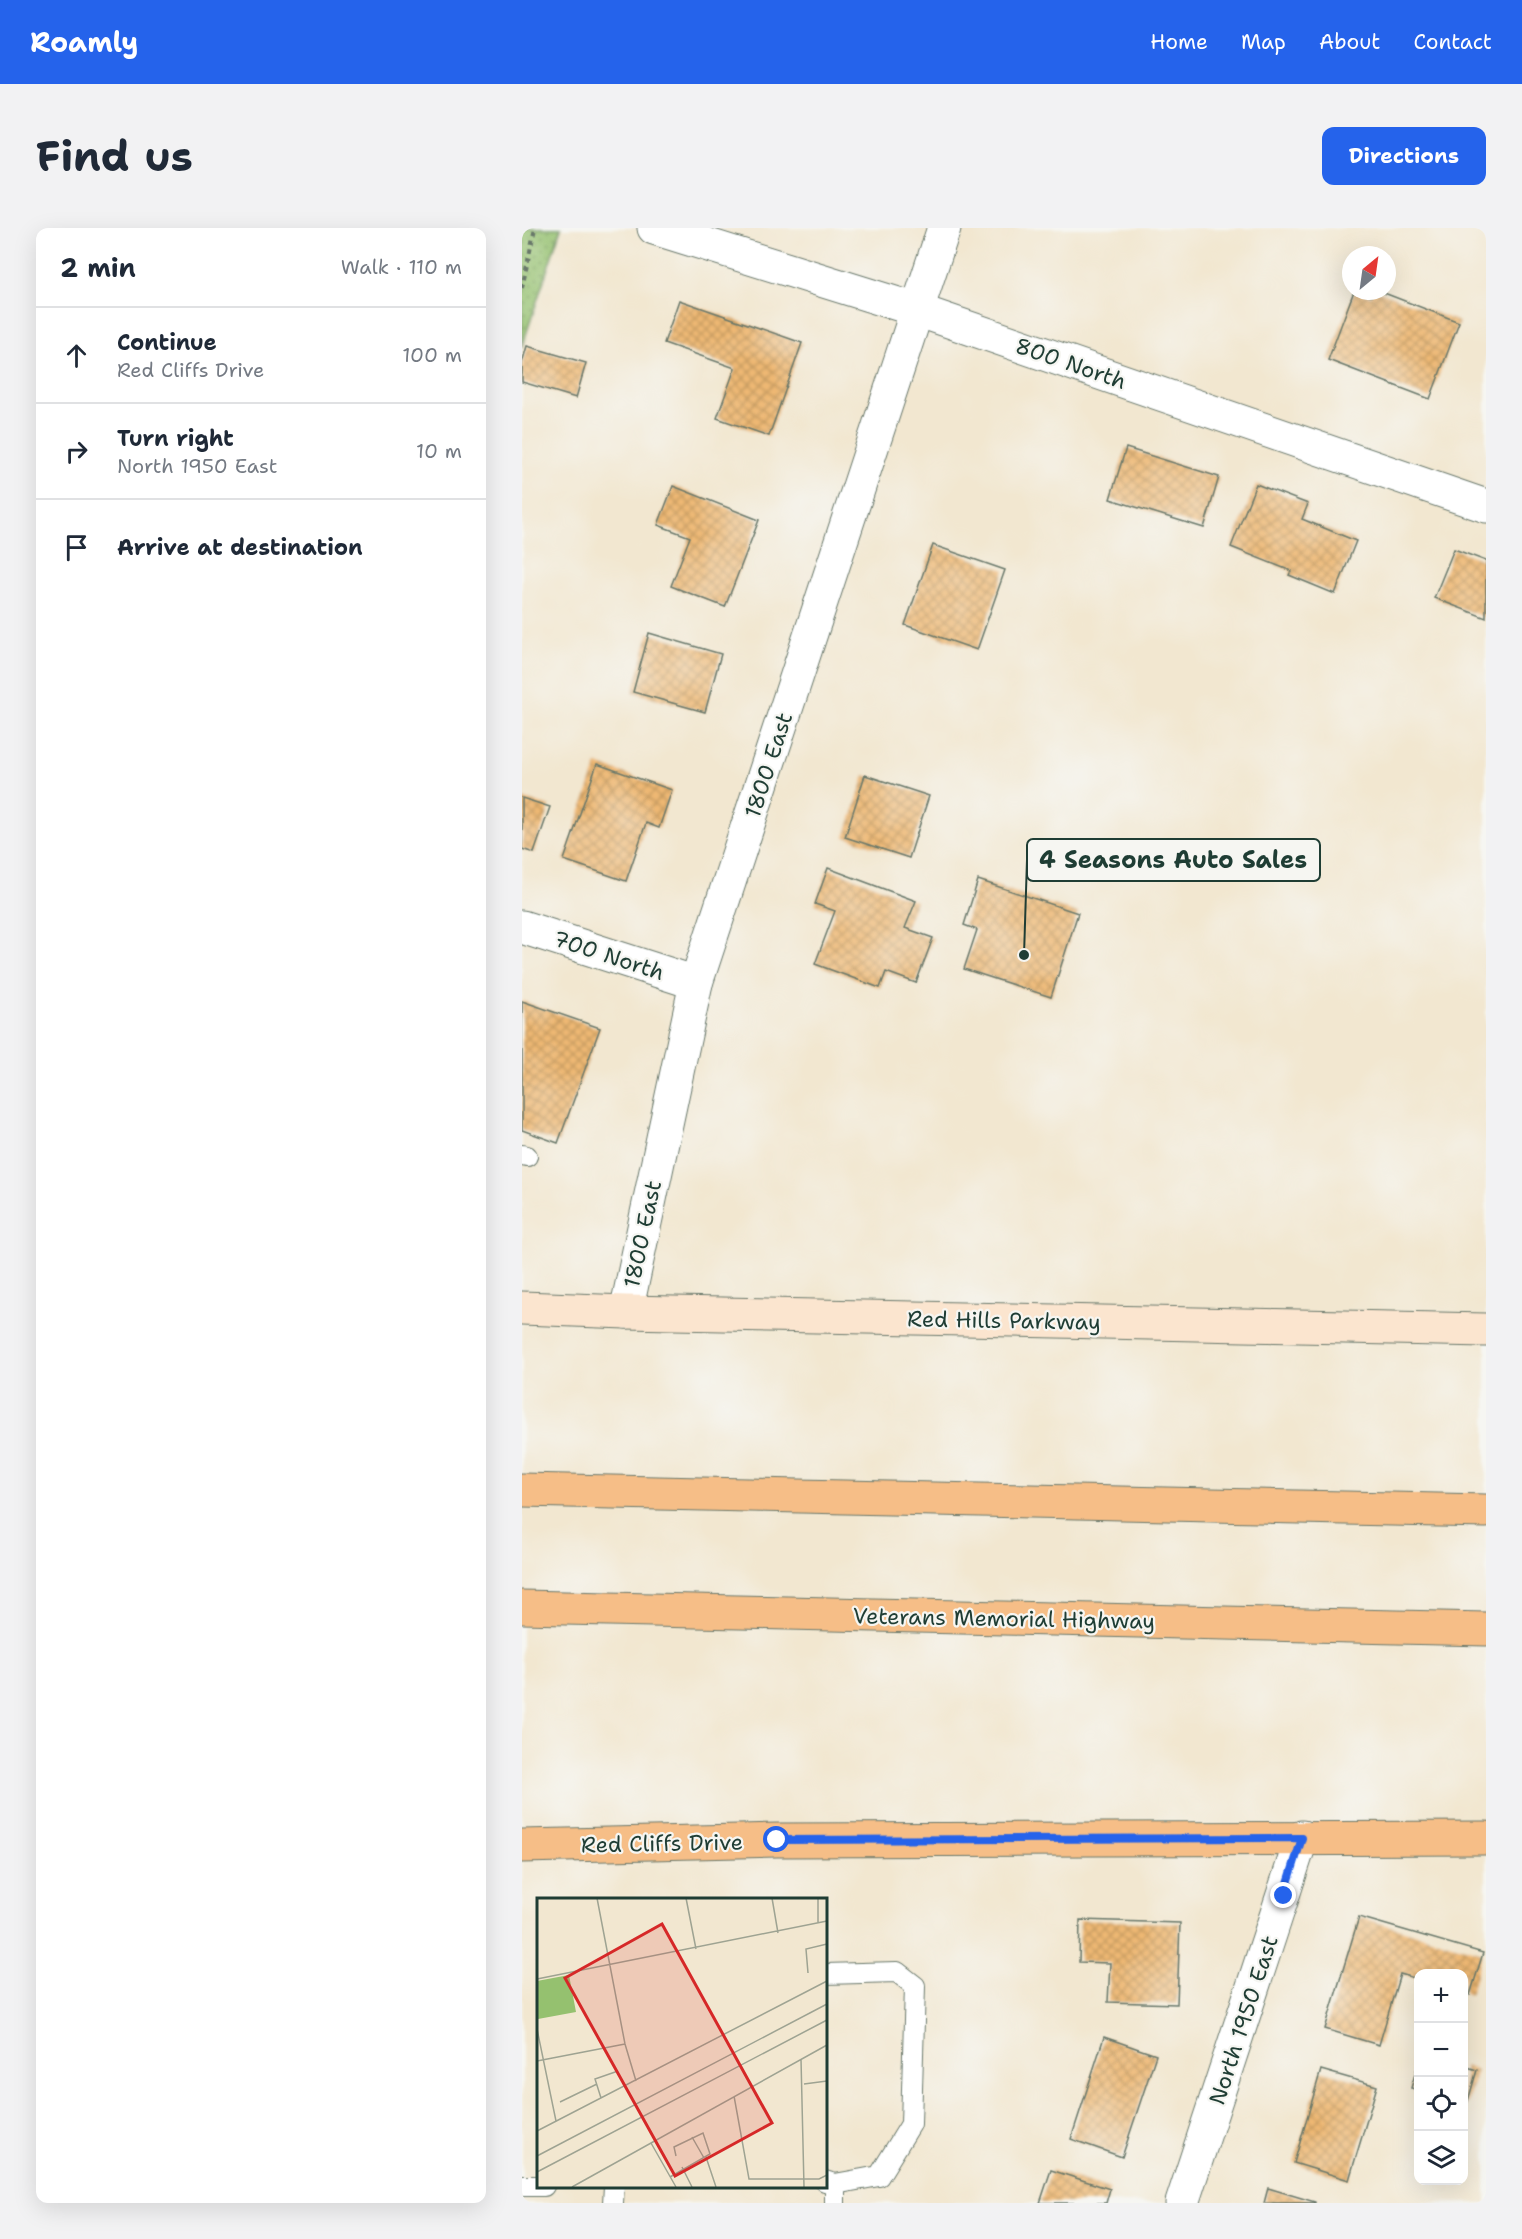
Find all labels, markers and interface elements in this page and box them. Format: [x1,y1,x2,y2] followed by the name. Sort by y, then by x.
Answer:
[30,23,138,61] text: Roamly
[1150,28,1208,56] text: Home
[1241,28,1286,56] text: Map
[1319,28,1380,56] text: About
[1413,28,1492,56] text: Contact
[1322,127,1486,185] button: Directions
[36,128,193,184] text: Find us
[1342,246,1396,300] north arrow
[60,250,136,285] text: 2 min
[341,254,462,280] text: Walk · 110 m
[117,328,217,357] text: Continue
[1012,331,1130,396] street label: 800 North
[60,339,93,372] icon: ahead
[402,342,462,368] text: 100 m
[117,357,264,383] text: Red Cliffs Drive
[117,424,234,453] text: Turn right
[60,435,93,468] icon: right
[416,438,462,464] text: 10 m
[117,453,277,479] text: North 1950 East
[60,531,93,564] icon: arrive
[117,533,363,562] text: Arrive at destination
[738,709,799,821] street label: 1800 East
[1027,839,1320,881] callout: 4 Seasons Auto Sales
[1039,844,1307,876] text: 4 Seasons Auto Sales
[550,924,668,987] street label: 700 North
[617,1178,668,1290] street label: 1800 East
[907,1304,1101,1337] street label: Red Hills Parkway
[853,1601,1155,1636] street label: Veterans Memorial Highway
[763,1826,789,1852] route start
[581,1828,743,1859] street label: Red Cliffs Drive
[1270,1882,1296,1908] route end
[537,1898,826,2188] inset map
[1202,1932,1285,2109] street label: North 1950 East
[1414,1969,1468,2185] map controls
[1414,1969,1468,2023] button: +
[1414,2023,1468,2077] button: −
[1414,2077,1468,2131] button: locate
[1414,2131,1468,2185] button: layers

